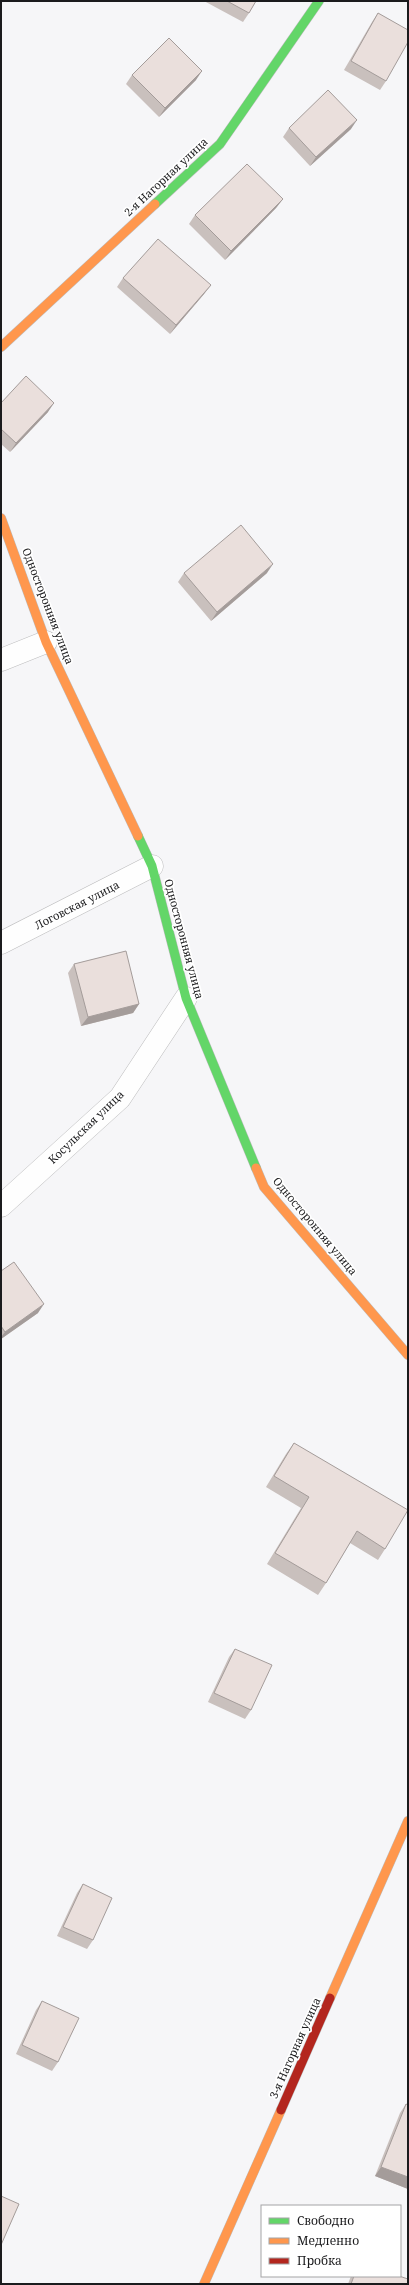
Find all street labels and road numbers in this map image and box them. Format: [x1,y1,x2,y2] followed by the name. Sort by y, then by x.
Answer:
[121,134,211,219] street label: 2-я Нагорная улица
[19,545,78,666] street label: Односторонняя улица
[32,877,122,932] street label: Логовская улица
[161,877,208,1001] street label: Односторонняя улица
[45,1087,127,1167] street label: Косульская улица
[270,1173,361,1278] street label: Односторонняя улица
[266,1995,324,2101] street label: 3-я Нагорная улица

